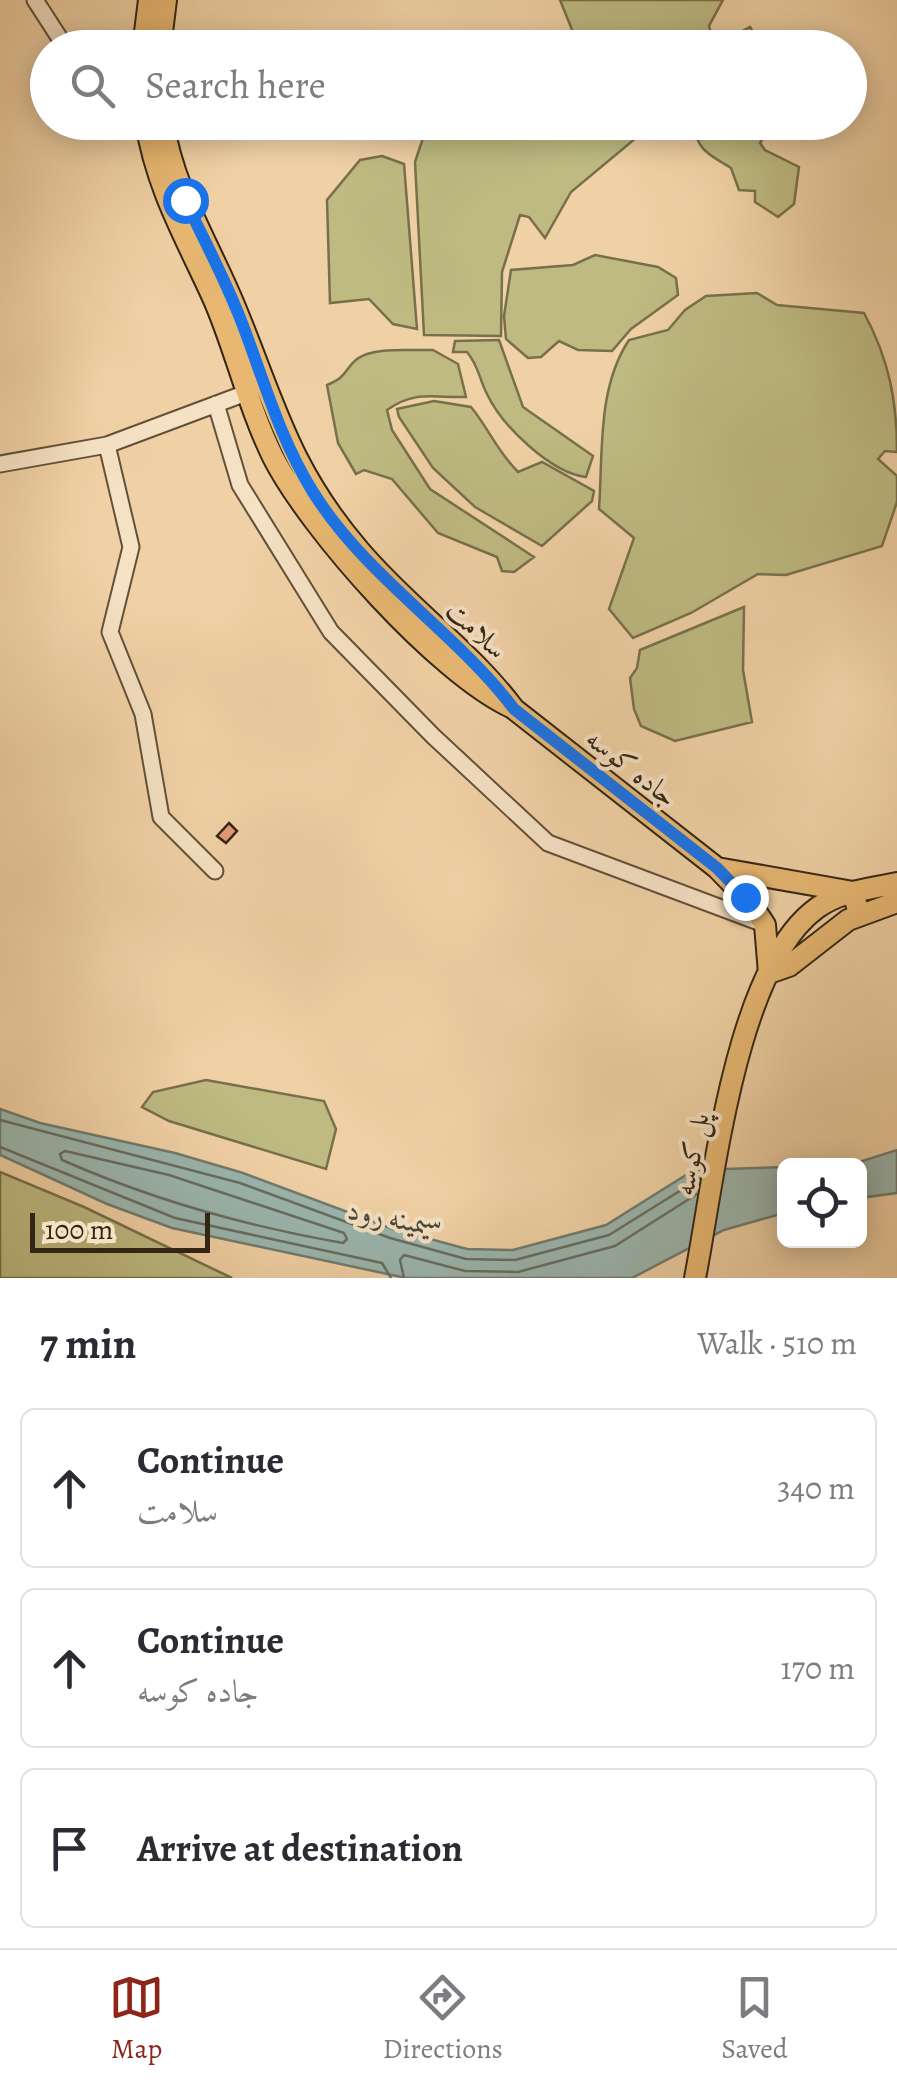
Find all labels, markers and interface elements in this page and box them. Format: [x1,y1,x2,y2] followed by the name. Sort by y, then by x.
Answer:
[30,30,867,140] search box
[65,58,120,113] icon: search
[145,59,326,111] text: Search here
[163,178,209,224] route start
[437,592,515,668] street label: سلامت
[578,720,685,816] street label: جاده کوسه
[723,875,769,921] route end
[665,1108,720,1199] street label: پل کوسه
[777,1158,867,1248] map controls
[777,1158,867,1248] button: locate
[344,1189,448,1247] water label: سیمینه رود
[30,1208,210,1252] scale bar
[45,1211,113,1249] text: 100 m
[40,1315,136,1372] text: 7 min
[697,1321,857,1365] text: Walk · 510 m
[137,1434,284,1486] text: Continue
[42,1461,97,1516] icon: ahead
[777,1466,855,1510] text: 340 m
[137,1489,218,1533] text: سلامت
[137,1614,284,1666] text: Continue
[42,1641,97,1696] icon: ahead
[781,1646,855,1690] text: 170 m
[137,1669,259,1713] text: جاده کوسه
[42,1821,97,1876] icon: arrive
[137,1822,463,1874] text: Arrive at destination
[109,1970,164,2068] tab: Map
[383,1970,503,2068] tab: Directions
[721,1970,788,2068] tab: Saved

